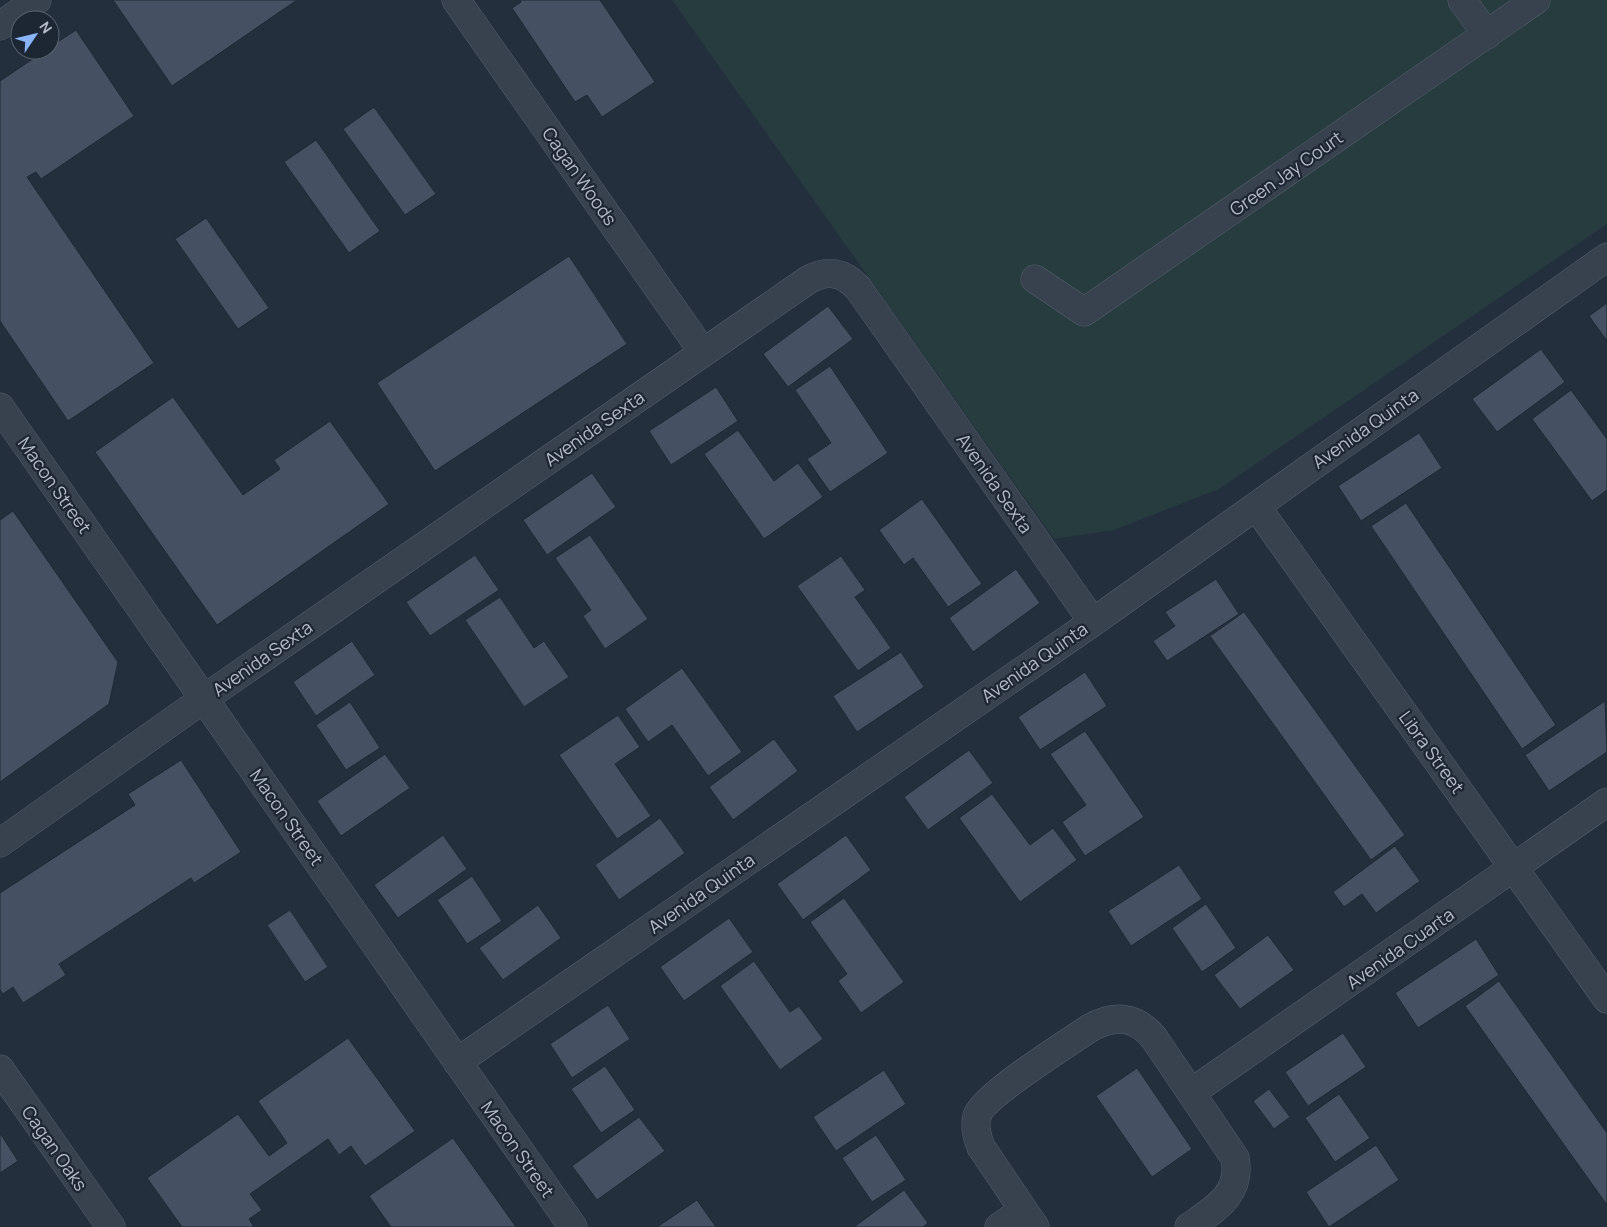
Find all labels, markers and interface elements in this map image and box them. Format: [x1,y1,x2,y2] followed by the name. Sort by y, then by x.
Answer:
[10,10,60,60] north arrow
[35,18,57,37] text: N
[537,122,623,230] street label: Cagan Woods
[1225,125,1347,221] street label: Green Jay Court
[1307,382,1423,474] street label: Avenida Quinta
[539,385,649,471] street label: Avenida Sexta
[952,428,1038,538] street label: Avenida Sexta
[13,432,97,538] street label: Macon Street
[207,615,317,701] street label: Avenida Sexta
[976,616,1092,708] street label: Avenida Quinta
[1394,706,1470,798] street label: Libra Street
[245,764,329,870] street label: Macon Street
[643,847,759,939] street label: Avenida Quinta
[1341,902,1459,994] street label: Avenida Cuarta
[476,1096,560,1202] street label: Macon Street
[17,1101,93,1195] street label: Cagan Oaks

